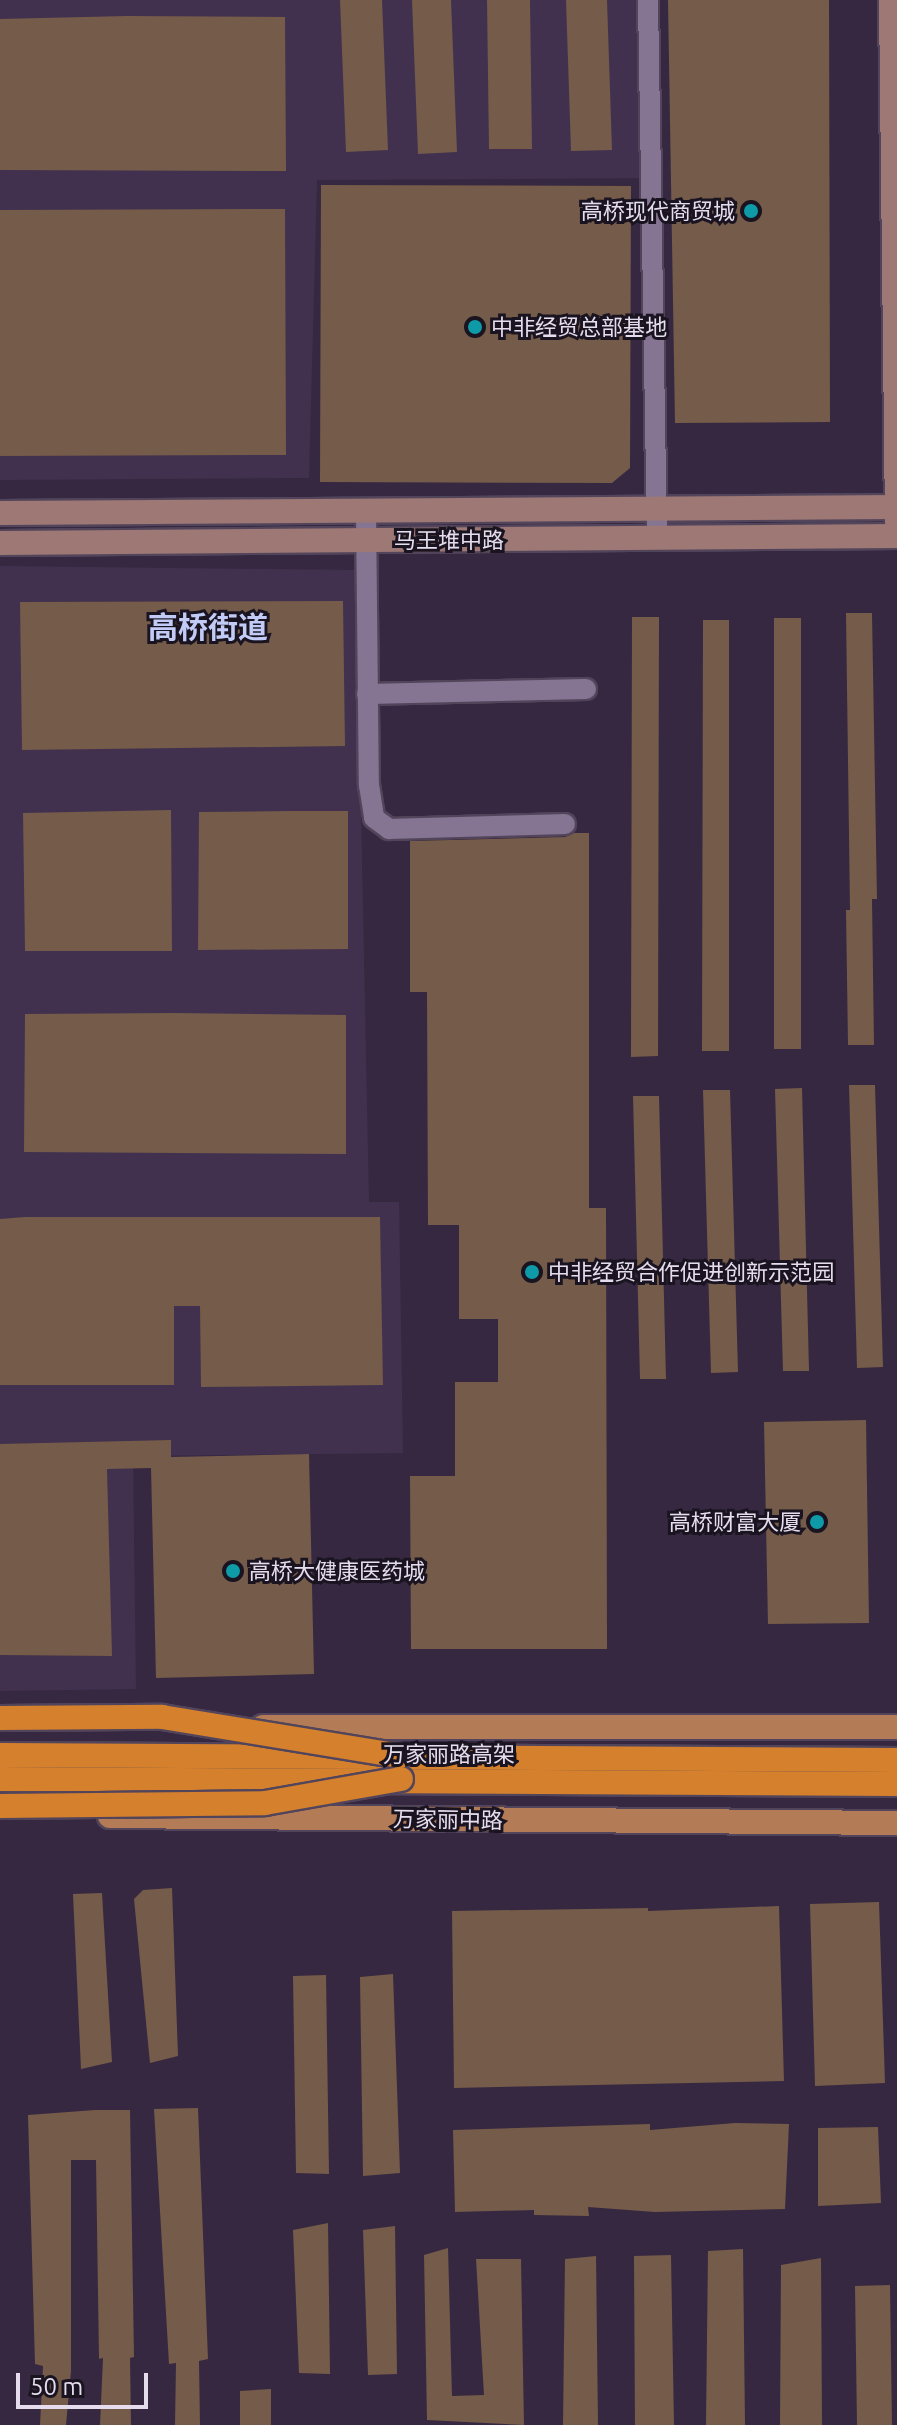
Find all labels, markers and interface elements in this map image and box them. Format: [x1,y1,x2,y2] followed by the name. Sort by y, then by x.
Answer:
[581,198,735,224] place label: 高桥现代商贸城
[742,202,760,220] marker: 高桥现代商贸城
[491,314,667,340] place label: 中非经贸总部基地
[466,318,484,336] marker: 中非经贸总部基地
[394,527,504,553] street label: 马王堆中路
[148,609,268,645] district label: 高桥街道
[548,1259,834,1285] place label: 中非经贸合作促进创新示范园
[523,1263,541,1281] marker: 中非经贸合作促进创新示范园
[669,1509,801,1535] place label: 高桥财富大厦
[808,1513,826,1531] marker: 高桥财富大厦
[249,1558,425,1584] place label: 高桥大健康医药城
[224,1562,242,1580] marker: 高桥大健康医药城
[383,1741,515,1767] street label: 万家丽路高架
[393,1805,503,1833] street label: 万家丽中路
[20,2357,152,2407] scale bar
[30,2373,83,2400] text: 50 m

